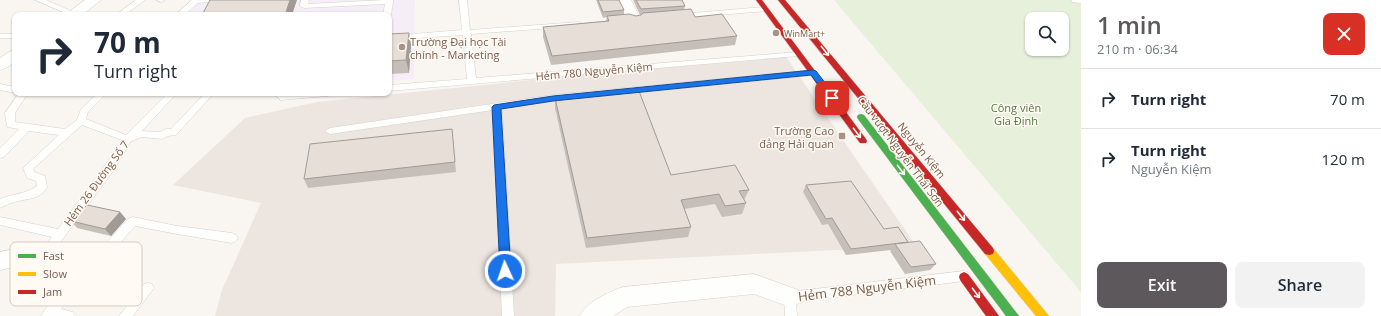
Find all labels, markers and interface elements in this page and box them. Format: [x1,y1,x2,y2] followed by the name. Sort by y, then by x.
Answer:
[1097,8,1162,41] text: 1 min
[1025,12,1069,56] map controls
[1025,12,1069,56] button: search
[1323,13,1365,55] button: close
[94,23,161,61] text: 70 m
[784,27,825,40] place label: WinMart+
[28,28,80,80] icon: right
[771,28,781,38] marker: WinMart+
[410,34,506,62] place label: Trường Đại học Tài chính - Marketing
[1097,40,1178,58] text: 210 m · 06:34
[397,42,407,52] marker: Trường Đại học Tài chính - Marketing
[820,45,829,56] one-way arrow
[535,58,653,84] street label: Hẻm 780 Nguyễn Kiệm
[94,59,177,83] text: Turn right
[815,81,849,115] pin
[821,87,843,109] icon: arrive
[1097,88,1119,110] icon: right
[1131,89,1206,109] text: Turn right
[1330,89,1365,109] text: 70 m
[854,92,948,210] street label: Cầu vượt Nguyễn Thái Sơn
[991,100,1041,128] park label: Công viên Gia Định
[895,119,949,181] street label: Nguyễn Kiệm
[759,123,834,151] place label: Trường Cao đẳng Hải quan
[853,127,861,138] one-way arrow
[837,131,847,141] marker: Trường Cao đẳng Hải quan
[60,137,132,229] street label: Hẻm 26 Đường Số 7
[1131,140,1206,160] text: Turn right
[1097,148,1119,170] icon: right
[1321,149,1365,169] text: 120 m
[1131,160,1212,178] text: Nguyễn Kiệm
[897,164,906,175] one-way arrow
[956,211,965,221] one-way arrow
[10,242,142,306] legend
[43,248,64,263] text: Fast
[484,250,526,292] position arrow
[1097,262,1227,308] button: Exit
[1235,262,1365,308] button: Share
[43,266,67,281] text: Slow
[797,271,937,305] street label: Hẻm 788 Nguyễn Kiệm
[42,284,62,299] text: Jam
[972,288,981,299] one-way arrow

